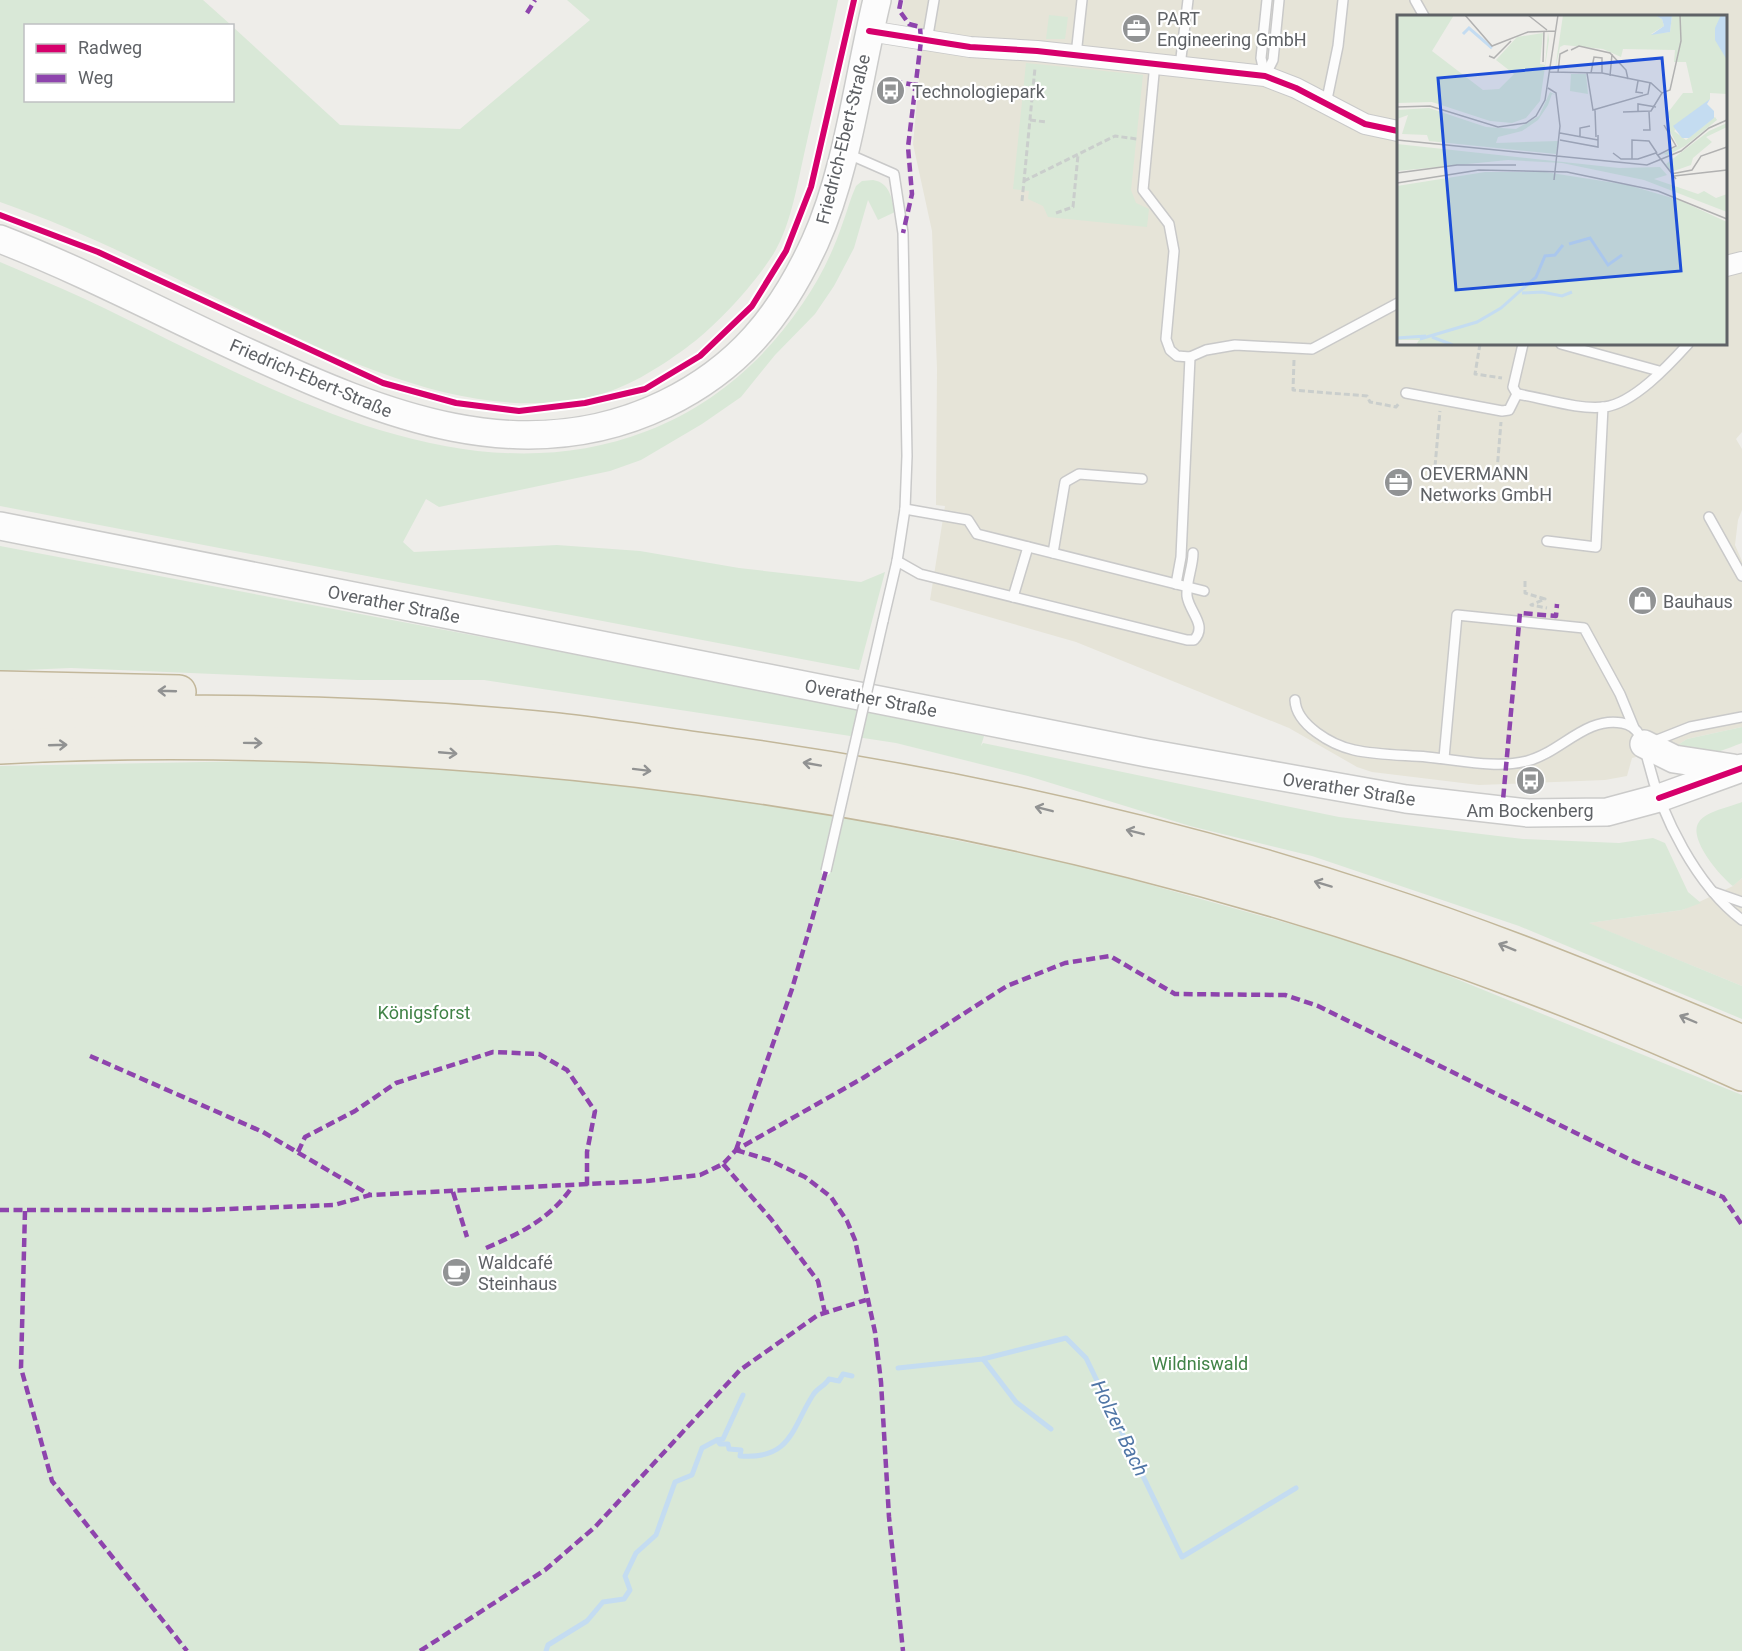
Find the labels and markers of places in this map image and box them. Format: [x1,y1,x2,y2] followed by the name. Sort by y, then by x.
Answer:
[1157,8,1307,50] place label: PART Engineering GmbH
[1120,12,1152,44] office icon: PART Engineering GmbH
[875,75,907,107] bus stop icon: Technologiepark
[912,81,1046,102] place label: Technologiepark
[1420,463,1552,505] place label: OEVERMANN Networks GmbH
[1383,467,1415,499] office icon: OEVERMANN Networks GmbH
[1626,585,1658,617] shop icon: Bauhaus
[1663,591,1733,612] place label: Bauhaus
[1514,765,1546,797] bus stop icon: Am Bockenberg
[1466,800,1594,821] place label: Am Bockenberg
[478,1252,557,1294] place label: Waldcafé Steinhaus
[441,1256,473,1288] cafe icon: Waldcafé Steinhaus

